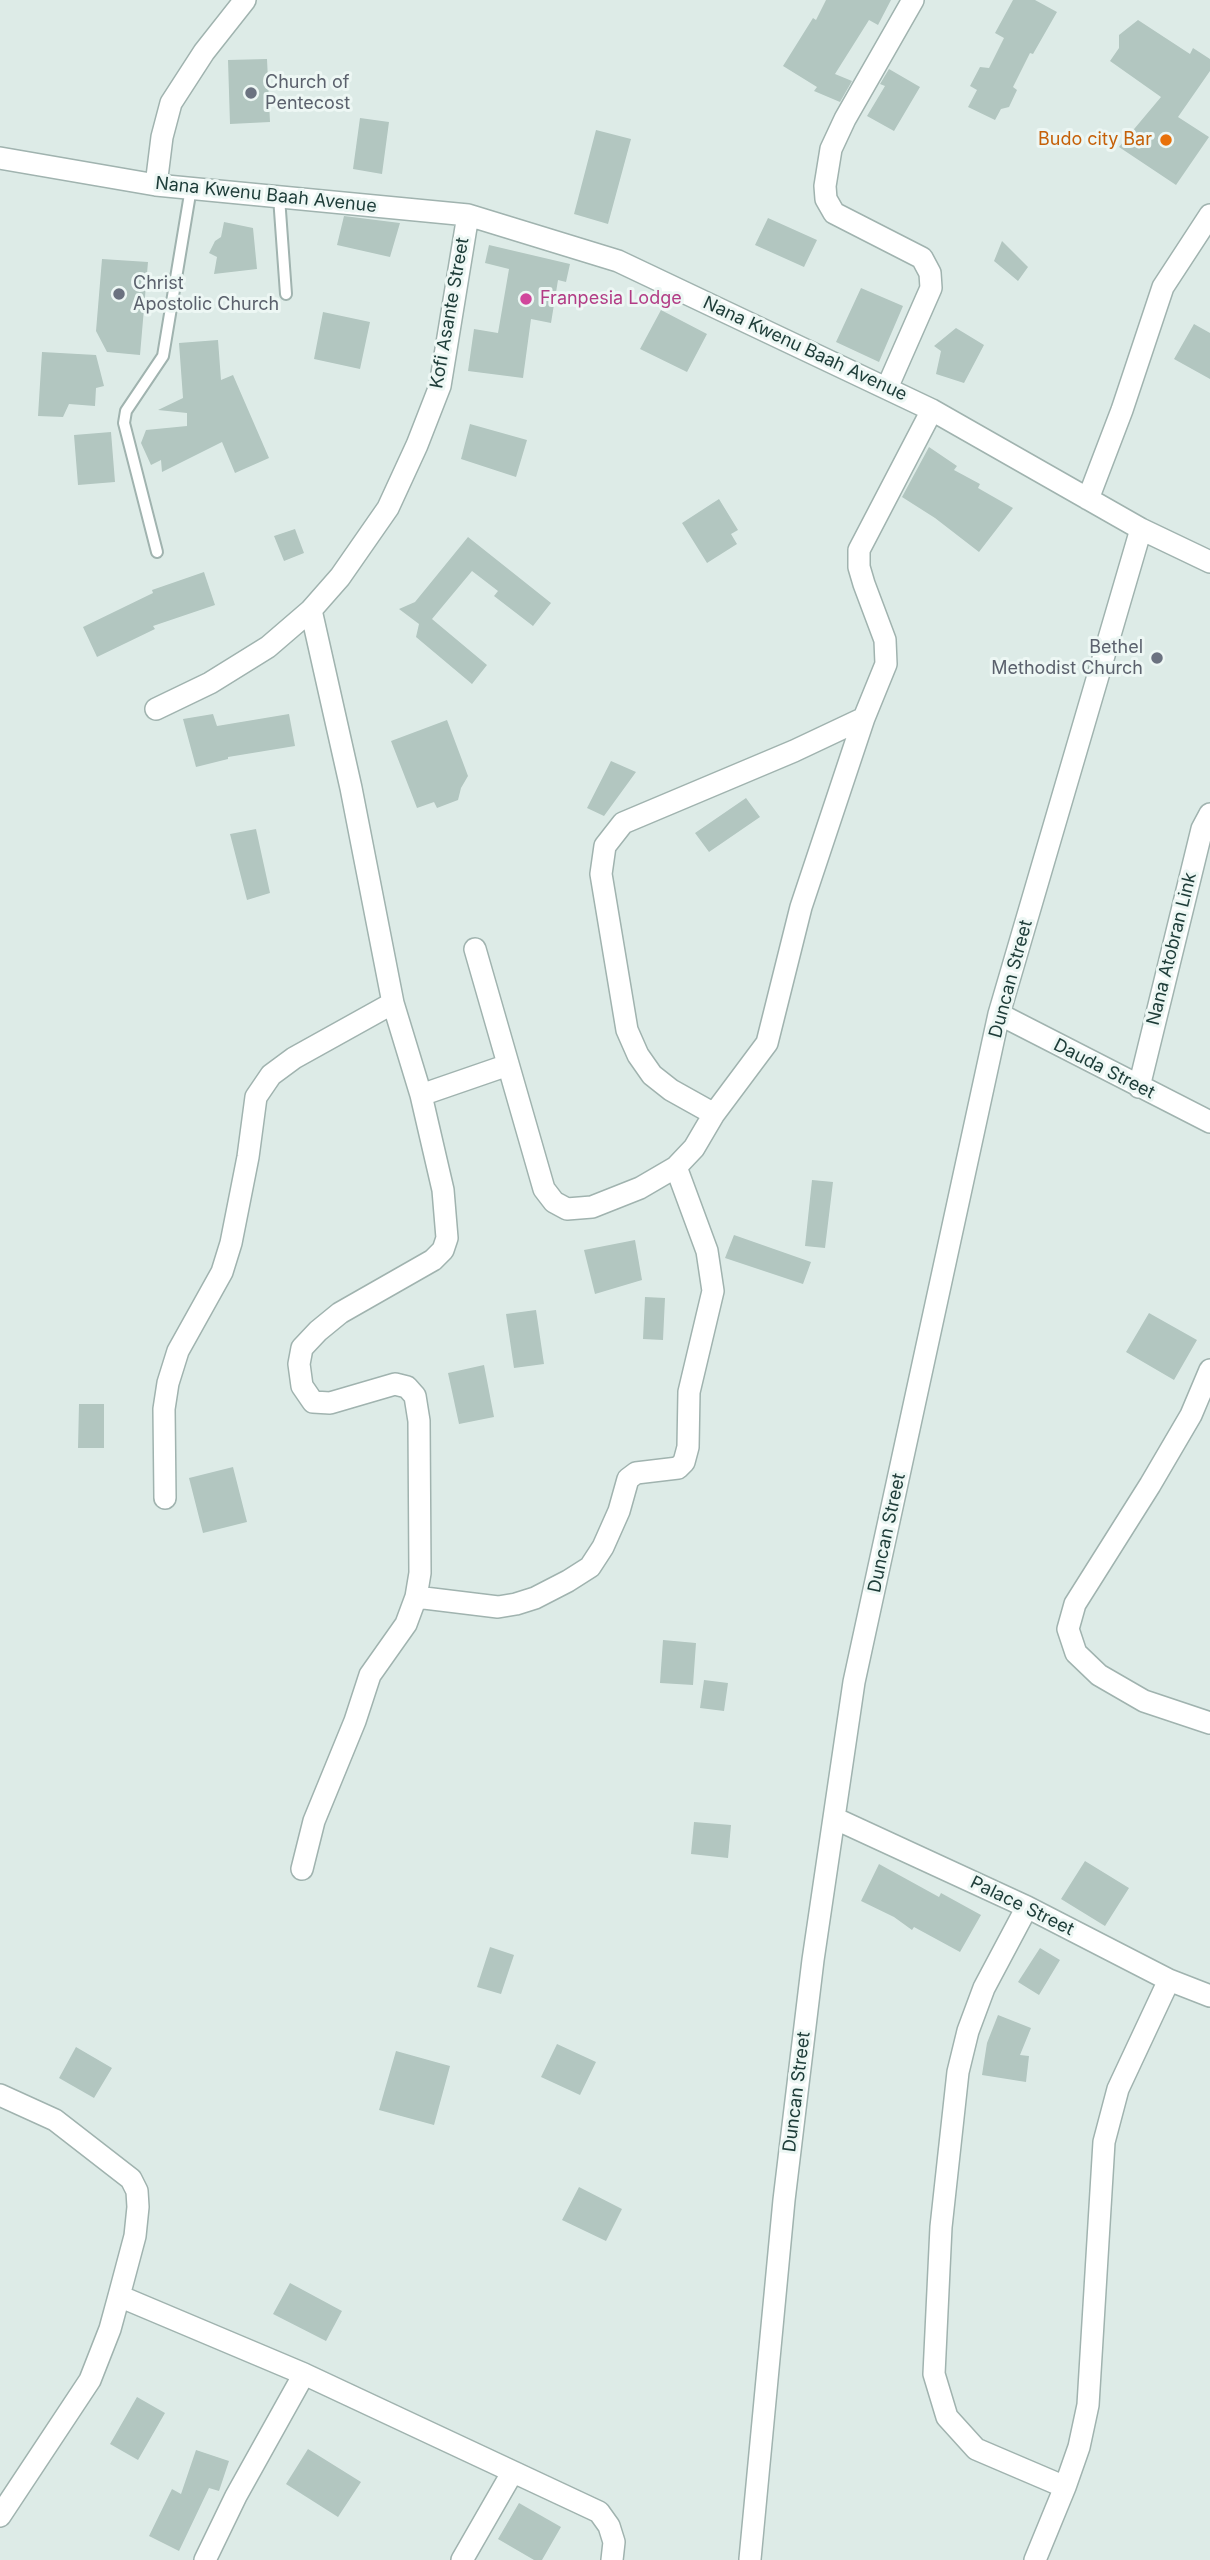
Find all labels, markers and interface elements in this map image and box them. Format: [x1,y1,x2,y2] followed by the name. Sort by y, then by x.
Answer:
[265,72,350,114] place label: Church of Pentecost
[243,85,259,101] marker: Church of Pentecost
[1038,129,1152,151] place label: Budo city Bar
[1158,132,1174,148] marker: Budo city Bar
[154,173,378,217] street label: Nana Kwenu Baah Avenue
[426,236,474,390] street label: Kofi Asante Street
[133,273,279,316] place label: Christ Apostolic Church
[111,286,127,302] marker: Christ Apostolic Church
[540,288,682,310] place label: Franpesia Lodge
[518,291,534,307] marker: Franpesia Lodge
[700,292,910,406] street label: Nana Kwenu Baah Avenue
[991,637,1143,680] place label: Bethel Methodist Church
[1149,650,1165,666] marker: Bethel Methodist Church
[1143,870,1201,1028] street label: Nana Atobran Link
[985,918,1037,1040] street label: Duncan Street
[1050,1034,1158,1104] street label: Dauda Street
[864,1471,910,1595] street label: Duncan Street
[967,1872,1077,1940] street label: Palace Street
[779,2030,815,2154] street label: Duncan Street

